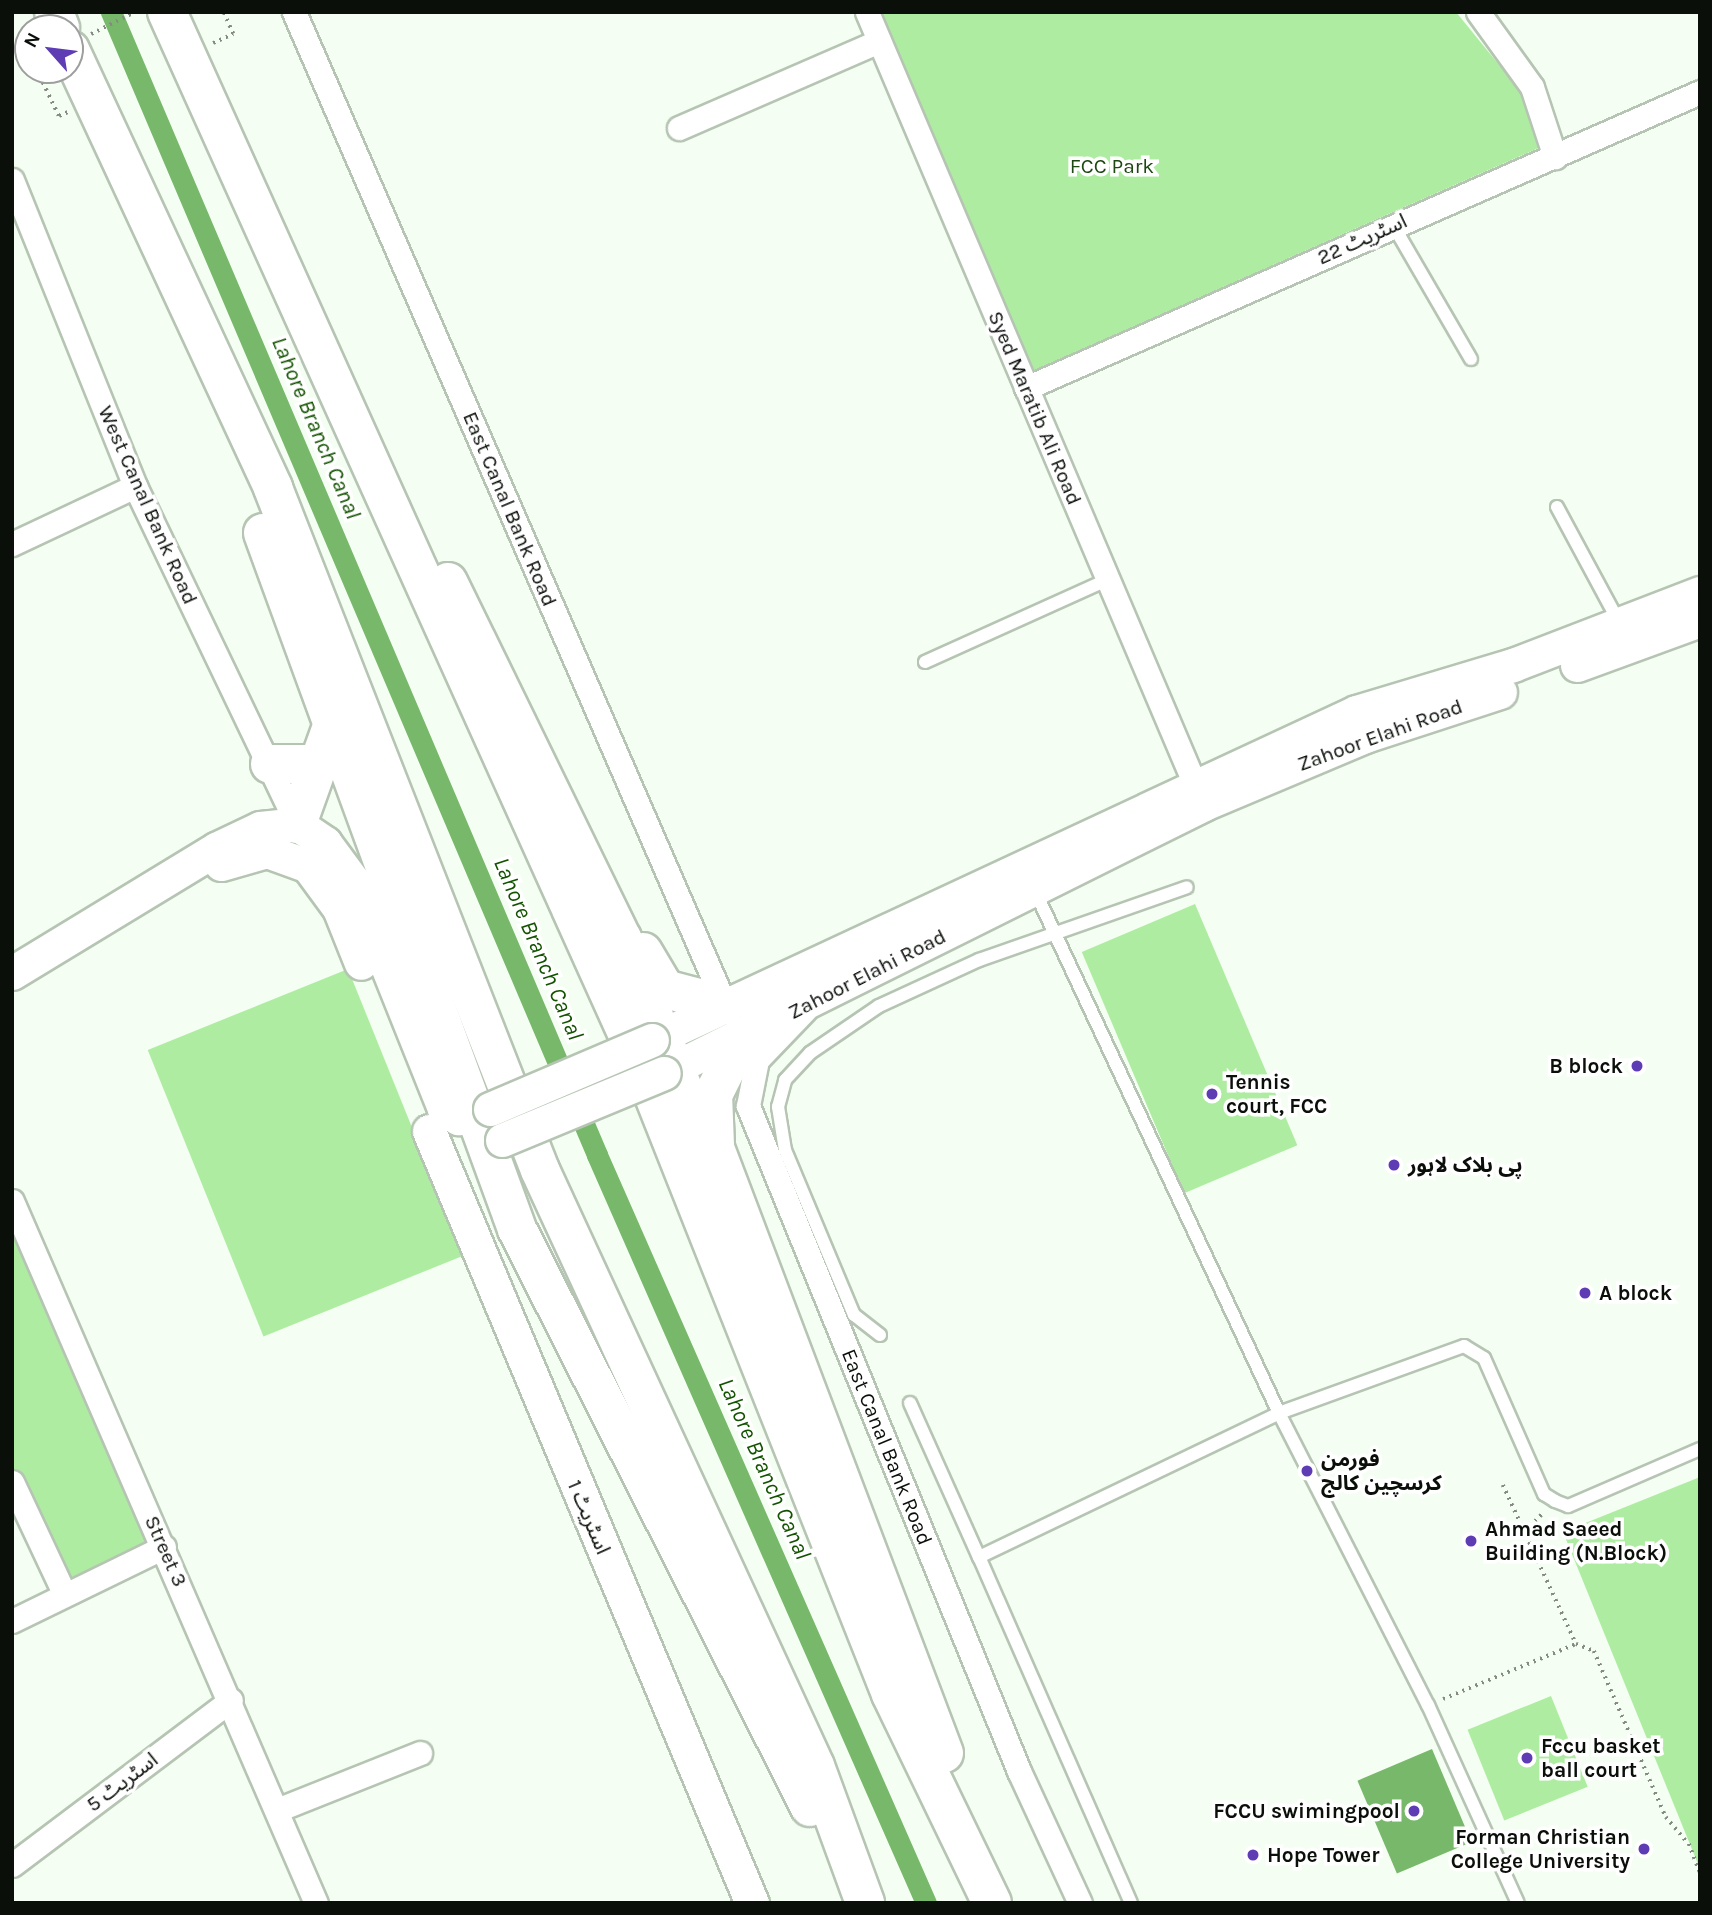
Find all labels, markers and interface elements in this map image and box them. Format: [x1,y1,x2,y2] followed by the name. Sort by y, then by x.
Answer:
[14,14,84,84] north arrow
[19,29,45,51] text: N
[1070,153,1154,179] park label: FCC Park
[1313,208,1411,270] street label: اسٹریٹ 22
[983,307,1087,509] street label: Syed Maratib Ali Road
[265,333,367,523] water label: Lahore Branch Canal
[93,402,203,608] street label: West Canal Bank Road
[458,408,562,610] street label: East Canal Bank Road
[1294,693,1466,777] street label: Zahoor Elahi Road
[487,854,589,1044] water label: Lahore Branch Canal
[784,923,950,1025] street label: Zahoor Elahi Road
[1549,1053,1623,1079] place label: B block
[1629,1058,1645,1074] marker: B block
[1226,1069,1327,1119] place label: Tennis court, FCC
[1204,1086,1220,1102] marker: Tennis court, FCC
[1408,1152,1523,1178] place label: پی بلاک لاہور
[1386,1157,1402,1173] marker: پی بلاک لاہور
[1599,1280,1672,1306] place label: A block
[1577,1285,1593,1301] marker: A block
[836,1345,938,1549] street label: East Canal Bank Road
[712,1374,816,1564] water label: Lahore Branch Canal
[1321,1446,1442,1496] place label: فورمن کرسچین کالج
[1299,1463,1315,1479] marker: فورمن کرسچین کالج
[562,1476,616,1558] street label: اسٹریٹ 1
[139,1512,193,1590] street label: Street 3
[1485,1516,1667,1566] place label: Ahmad Saeed Building (N.Block)
[1463,1533,1479,1549] marker: Ahmad Saeed Building (N.Block)
[1541,1733,1661,1783] place label: Fccu basket ball court
[81,1747,163,1817] street label: اسٹریٹ 5
[1519,1750,1535,1766] marker: Fccu basket ball court
[1213,1798,1400,1824] place label: FCCU swimingpool
[1406,1803,1422,1819] marker: FCCU swimingpool
[1451,1824,1630,1874] place label: Forman Christian College University
[1636,1841,1652,1857] marker: Forman Christian College University
[1267,1842,1379,1868] place label: Hope Tower
[1245,1847,1261,1863] marker: Hope Tower

